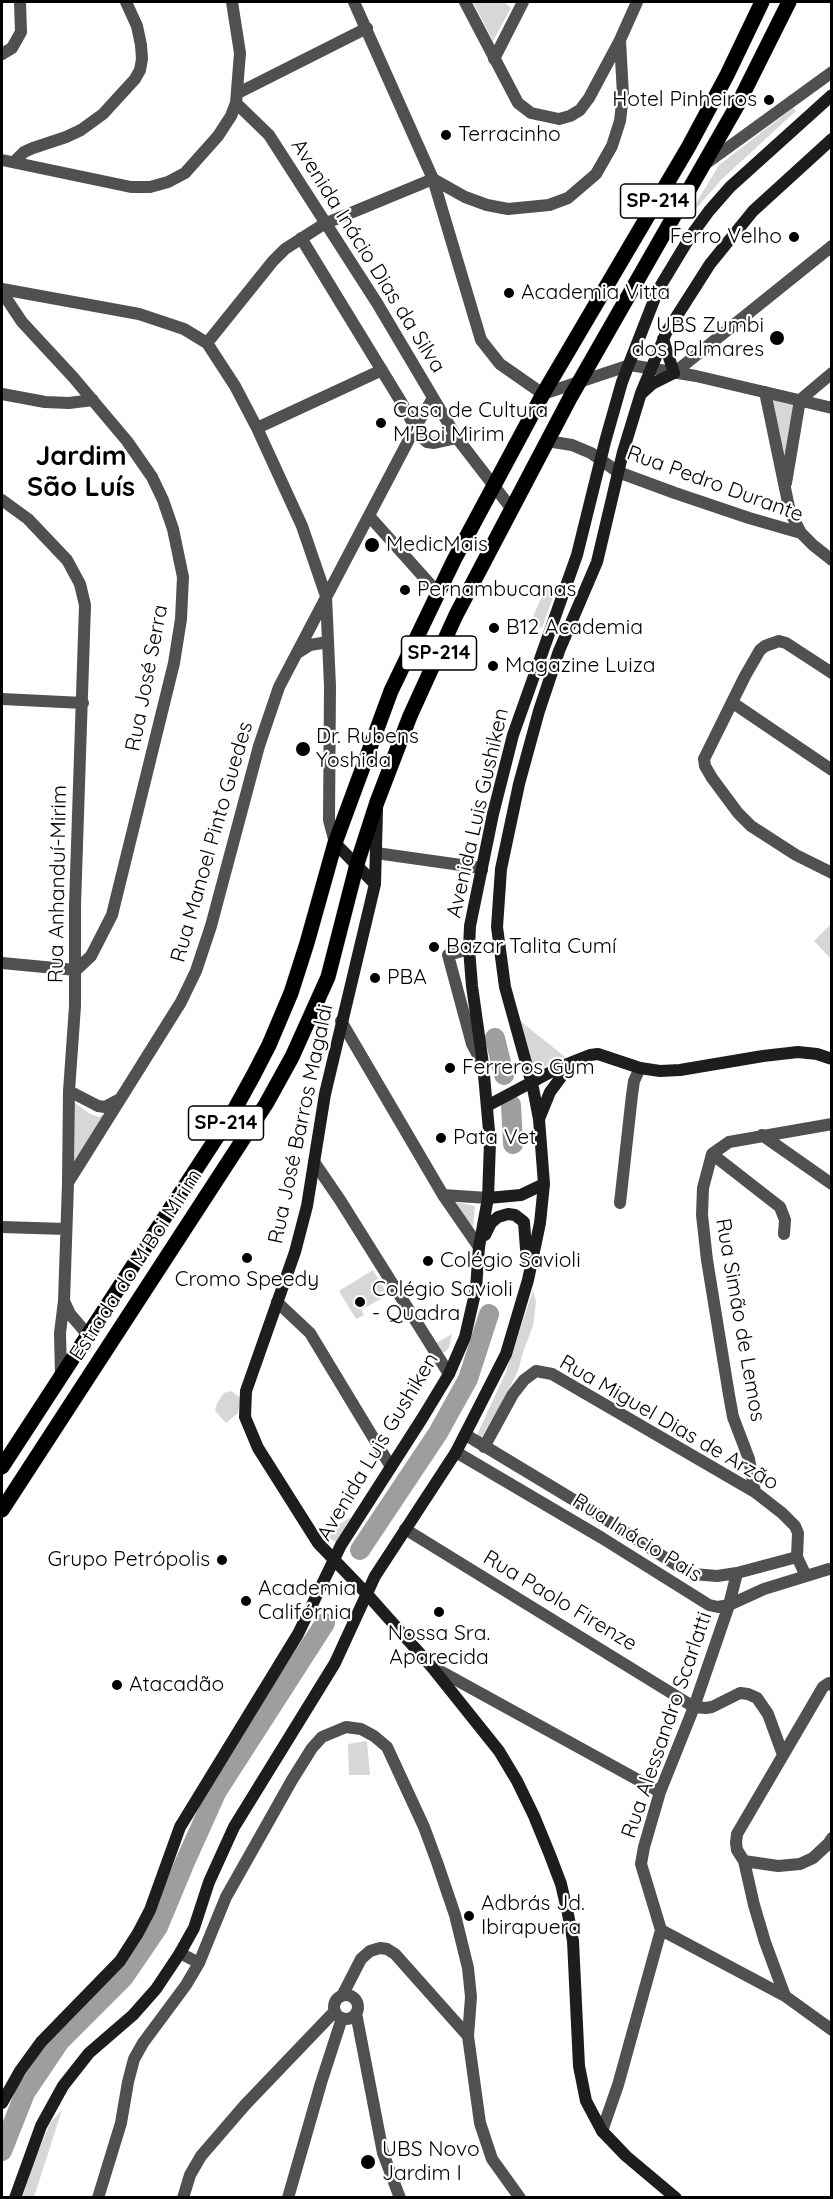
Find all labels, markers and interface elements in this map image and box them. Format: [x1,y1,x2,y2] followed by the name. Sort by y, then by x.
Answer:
[612,87,757,113] place label: Hotel Pinheiros
[762,93,776,107] marker: Hotel Pinheiros
[458,122,561,148] place label: Terracinho
[439,128,453,142] marker: Terracinho
[285,134,451,378] street label: Avenida Inácio Dias da Silva
[620,184,696,218] road number: SP-214
[670,224,782,250] place label: Ferro Velho
[787,230,801,244] marker: Ferro Velho
[521,280,670,306] place label: Academia Vitta
[502,286,516,300] marker: Academia Vitta
[632,313,764,363] place label: UBS Zumbi dos Palmares
[768,329,786,347] marker: UBS Zumbi dos Palmares
[393,398,548,448] place label: Casa de Cultura M'Boi Mirim
[374,416,388,430] marker: Casa de Cultura M'Boi Mirim
[623,440,807,528] street label: Rua Pedro Durante
[27,441,135,504] district label: Jardim São Luís
[386,532,488,558] place label: MedicMais
[363,536,381,554] marker: MedicMais
[417,577,576,603] place label: Pernambucanas
[398,583,412,597] marker: Pernambucanas
[120,603,174,753] street label: Rua José Serra
[506,615,643,641] place label: B12 Academia
[487,621,501,635] marker: B12 Academia
[402,636,476,670] road number: SP-214
[505,653,656,679] place label: Magazine Luiza
[486,659,500,673] marker: Magazine Luiza
[442,706,514,920] street label: Avenida Luis Gushiken
[166,719,258,965] street label: Rua Manoel Pinto Guedes
[316,724,419,774] place label: Dr. Rubens Yoshida
[294,740,312,758] marker: Dr. Rubens Yoshida
[44,785,72,983] street label: Rua Anhanduí-Mirim
[446,934,617,960] place label: Bazar Talita Cumí
[427,940,441,954] marker: Bazar Talita Cumí
[387,965,427,991] place label: PBA
[368,971,382,985] marker: PBA
[263,1002,339,1246] street label: Rua José Barros Magaldi
[462,1055,595,1081] place label: Ferreros Gym
[443,1061,457,1075] marker: Ferreros Gym
[188,1106,264,1140] road number: SP-214
[453,1125,536,1151] place label: Pata Vet
[434,1131,448,1145] marker: Pata Vet
[65,1164,207,1366] street label: Estrada do M'Boi Mirim
[710,1216,770,1424] street label: Rua Simão de Lemos
[440,1248,581,1274] place label: Colégio Savioli
[240,1251,254,1265] marker: Cromo Speedy
[421,1254,435,1268] marker: Colégio Savioli
[175,1267,319,1293] place label: Cromo Speedy
[372,1277,513,1327] place label: Colégio Savioli - Quadra
[353,1295,367,1309] marker: Colégio Savioli - Quadra
[312,1349,444,1545] street label: Avenida Luis Gushiken
[555,1350,783,1496] street label: Rua Miguel Dias de Arzão
[568,1488,706,1588] street label: Rua Inácio Pais
[479,1545,641,1657] street label: Rua Paolo Firenze
[48,1547,210,1573] place label: Grupo Petrópolis
[215,1553,229,1567] marker: Grupo Petrópolis
[258,1576,356,1626] place label: Academia Califórnia
[239,1594,253,1608] marker: Academia Califórnia
[432,1605,446,1619] marker: Nossa Sra. Aparecida
[616,1609,718,1841] street label: Rua Alessandro Scarlatti
[388,1621,490,1671] place label: Nossa Sra. Aparecida
[129,1672,224,1698] place label: Atacadão
[110,1678,124,1692] marker: Atacadão
[481,1891,585,1941] place label: Adbrás Jd. Ibirapuera
[462,1909,476,1923] marker: Adbrás Jd. Ibirapuera
[382,2137,480,2187] place label: UBS Novo Jardim I
[359,2153,377,2171] marker: UBS Novo Jardim I

